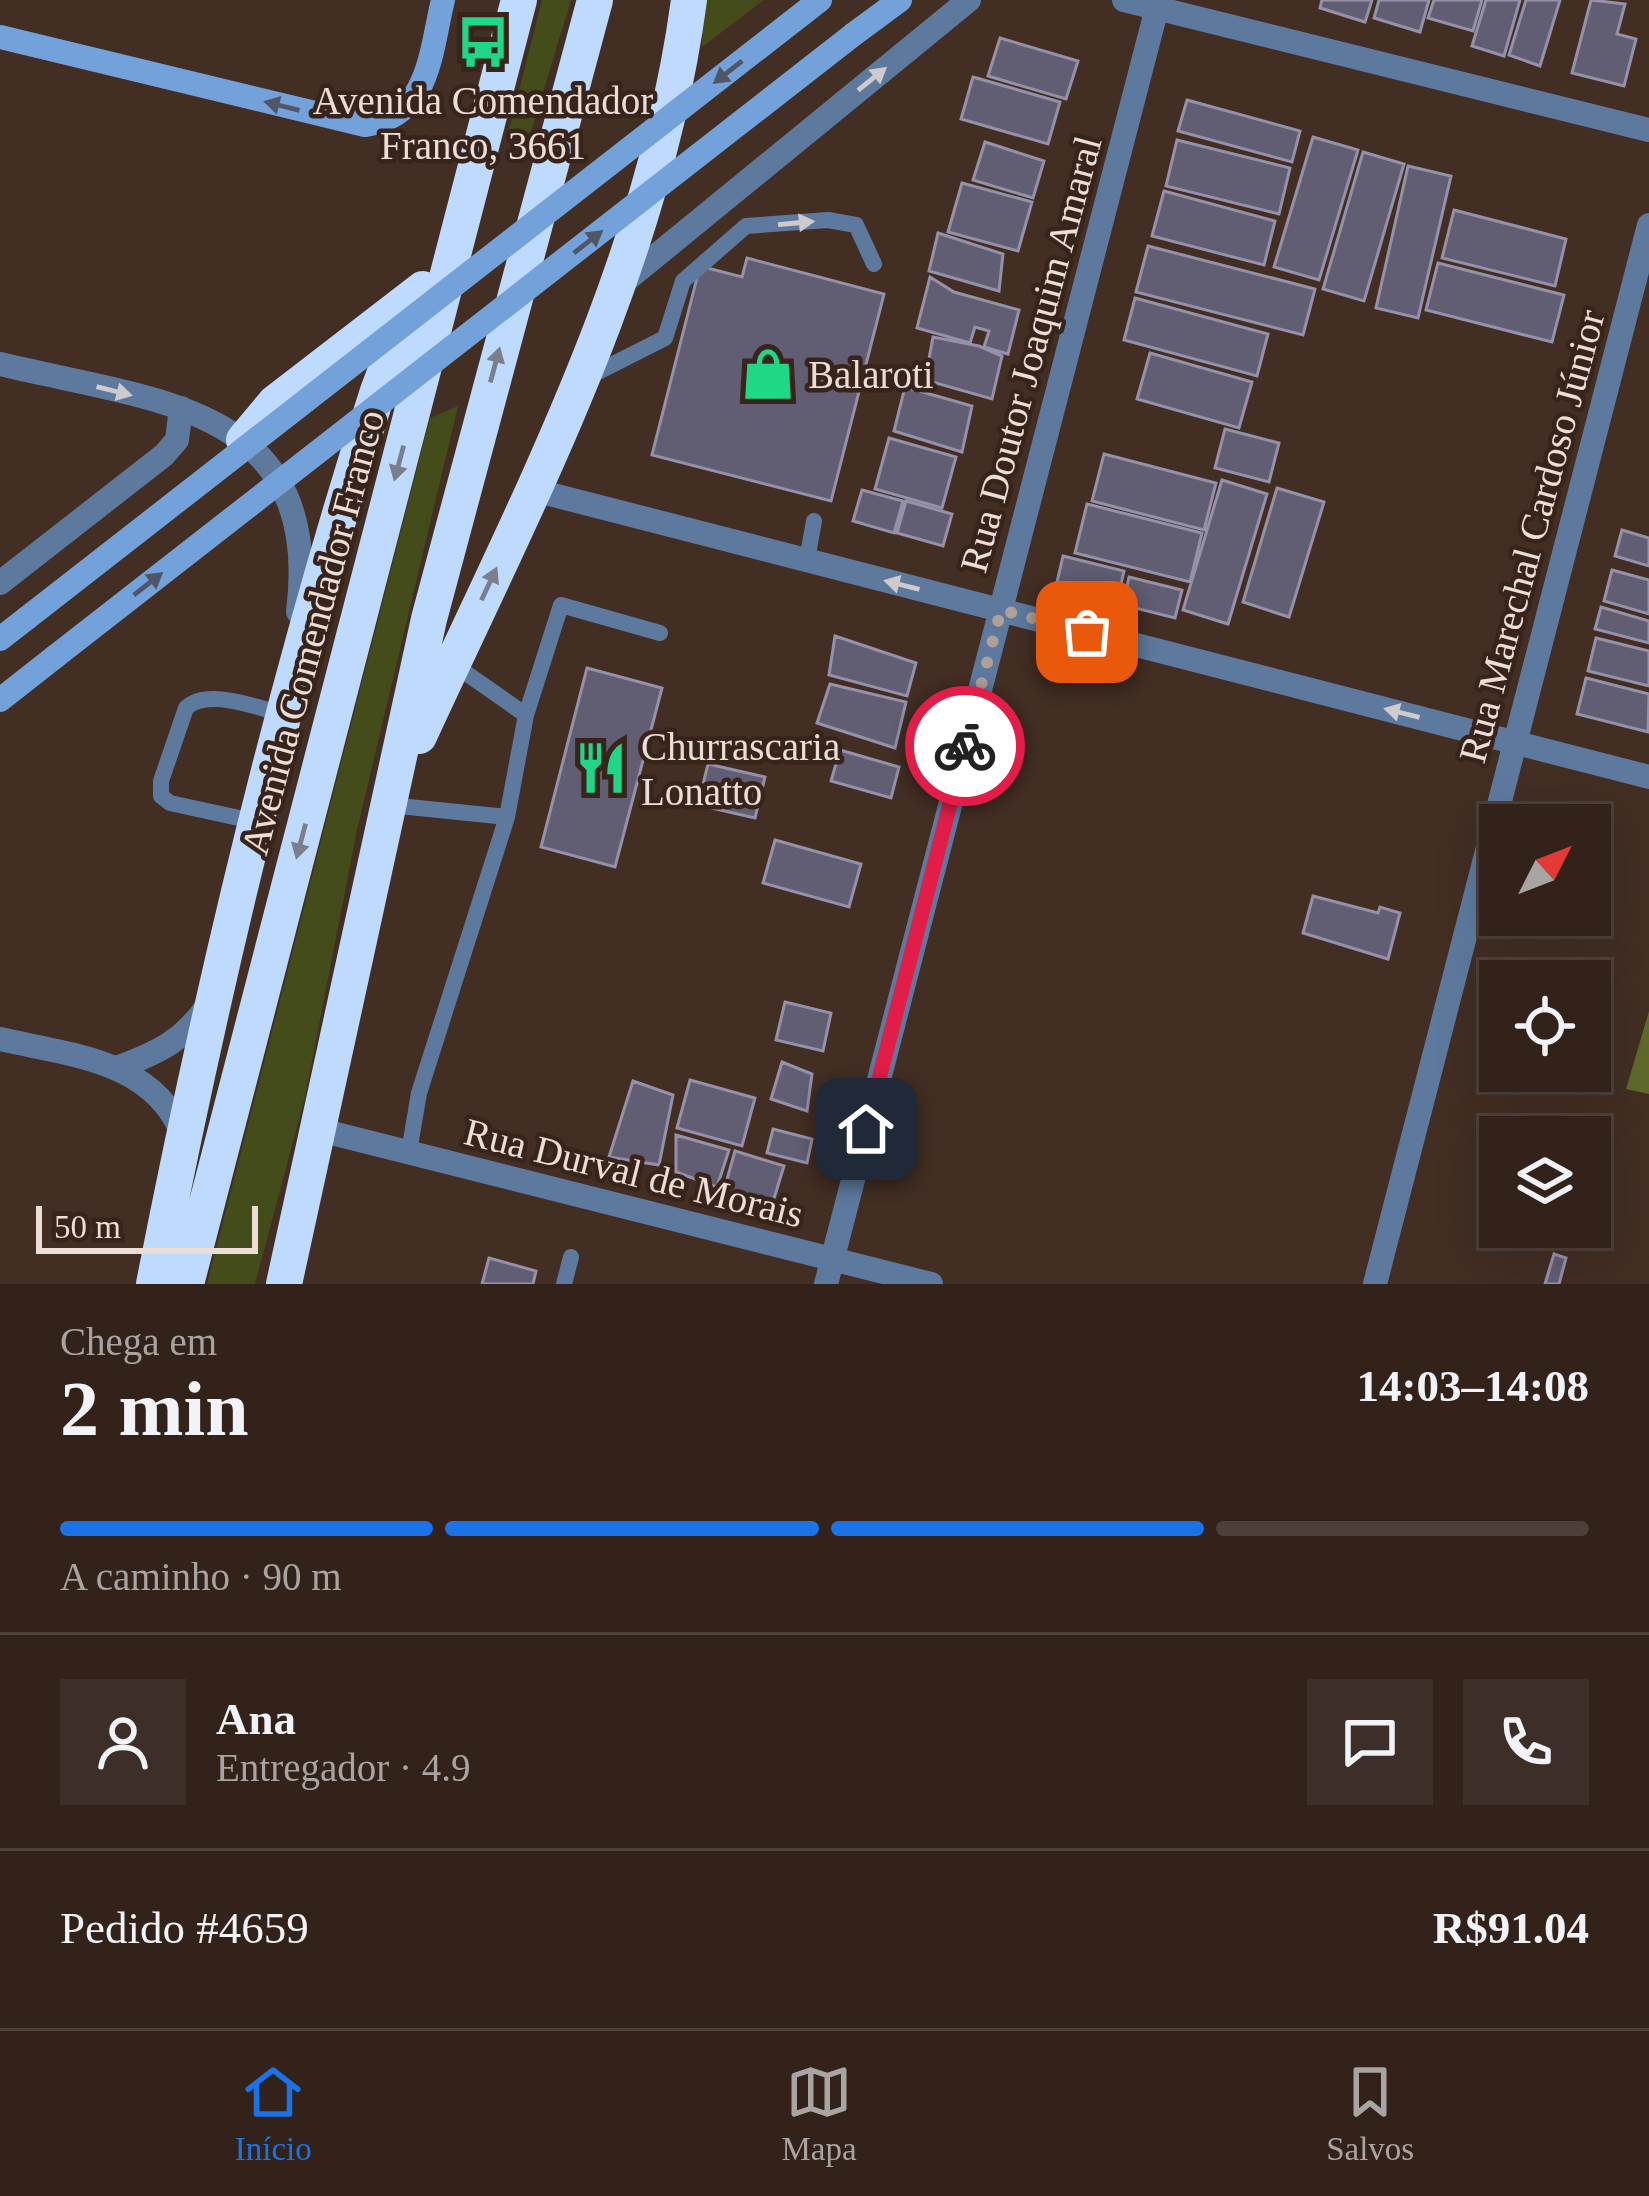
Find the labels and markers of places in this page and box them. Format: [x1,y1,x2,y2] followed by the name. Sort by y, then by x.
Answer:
[454,13,512,71] bus stop icon: Avenida Comendador Franco, 3661
[313,79,653,167] place label: Avenida Comendador Franco, 3661
[739,345,797,403] shop icon: Balaroti
[808,353,934,396] place label: Balaroti
[1036,581,1138,683] pin
[641,725,840,813] place label: Churrascaria Lonatto
[572,739,630,797] restaurant icon: Churrascaria Lonatto
[815,1078,917,1180] pin

